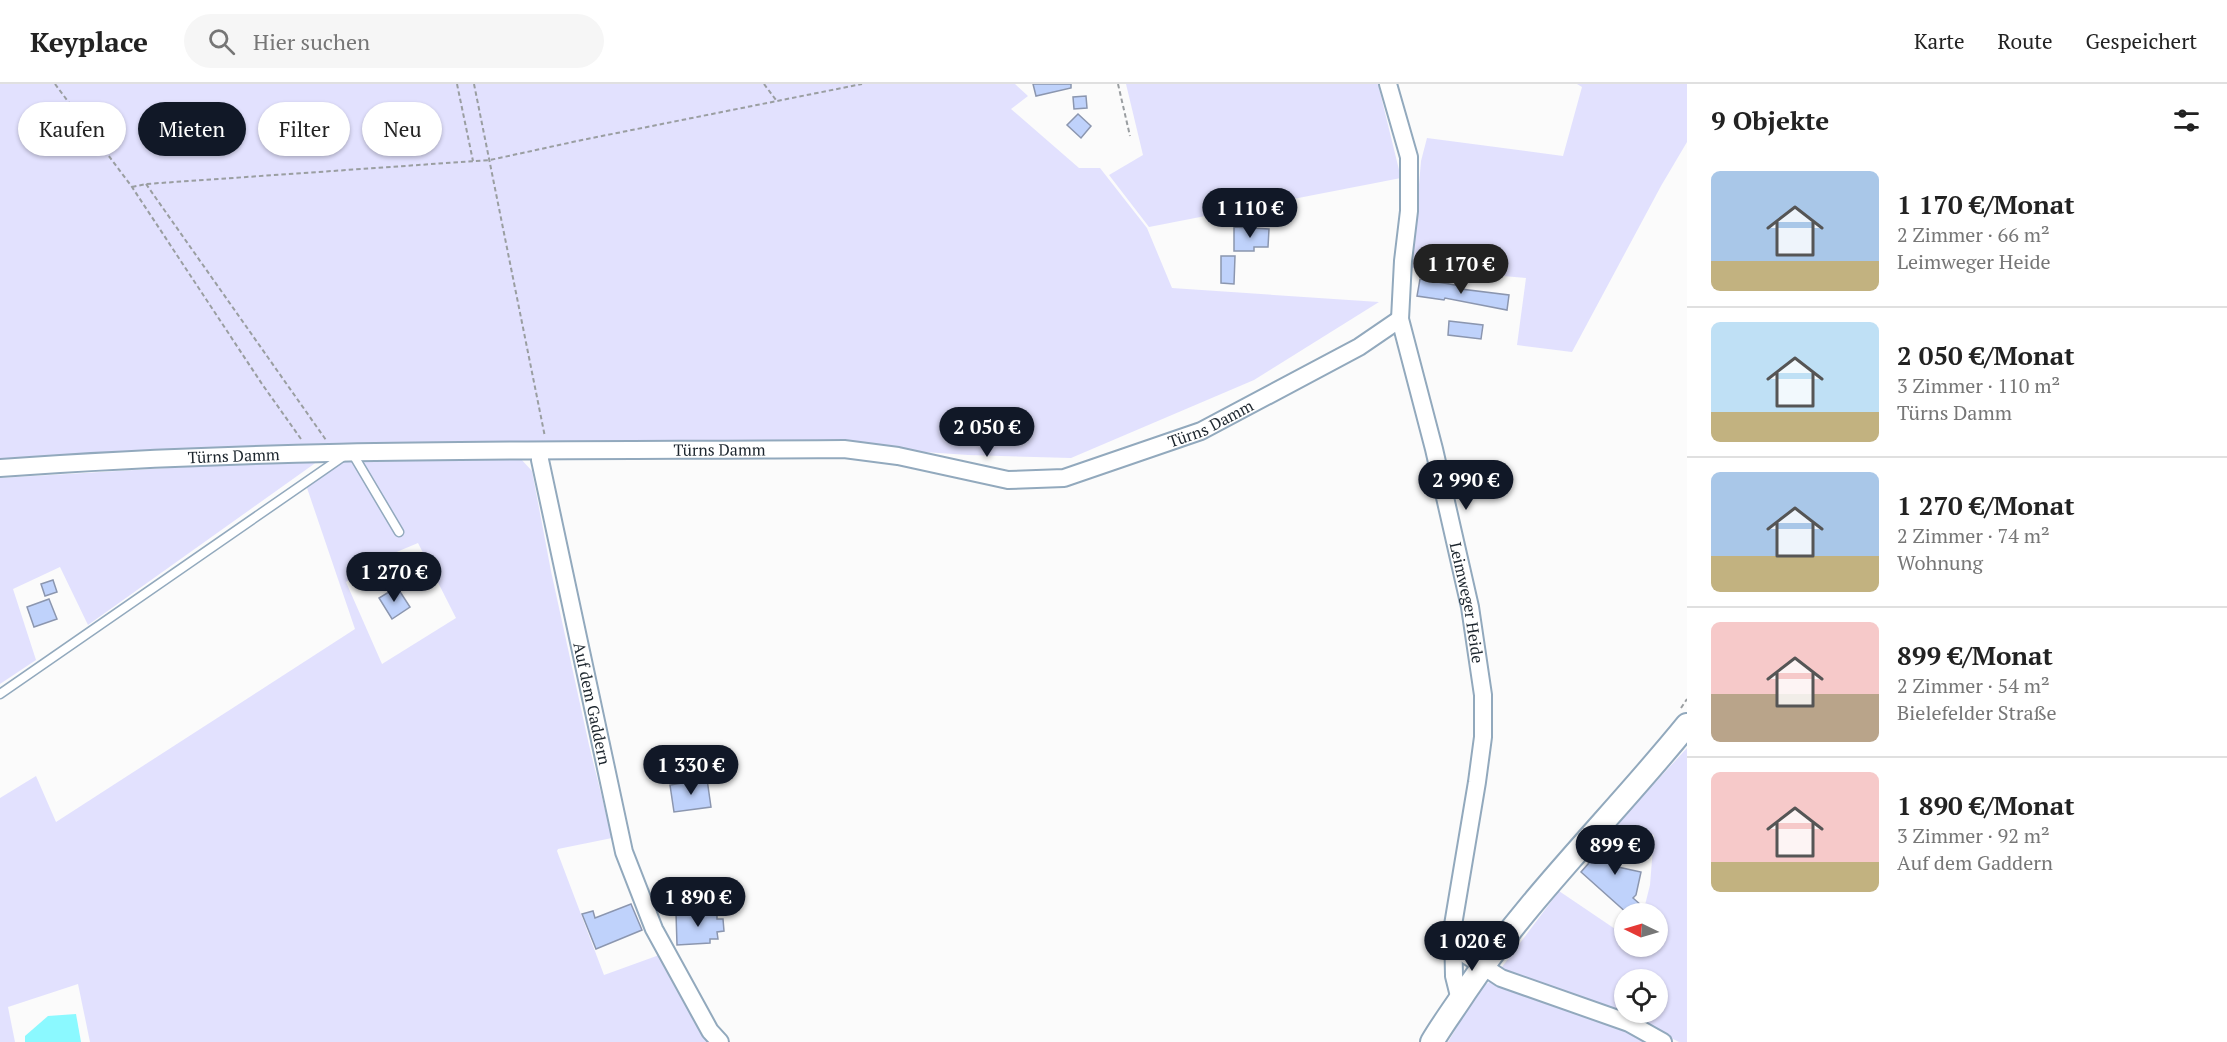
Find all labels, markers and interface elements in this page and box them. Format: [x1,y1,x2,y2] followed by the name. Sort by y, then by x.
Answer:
[184,14,604,68] search box
[30,23,148,60] text: Keyplace
[205,25,238,58] icon: search
[253,27,370,56] text: Hier suchen
[1914,27,1965,55] text: Karte
[1998,27,2053,55] text: Route
[2086,27,2197,55] text: Gespeichert
[18,102,126,156] chip: Kaufen
[138,102,246,156] chip: Mieten
[258,102,350,156] chip: Filter
[362,102,442,156] chip: Neu
[1711,103,1829,137] text: 9 Objekte
[2170,104,2203,137] icon: filters
[1897,187,2075,221] text: 1 170 €/Monat
[1195,188,1305,239] pin: 1 110 €
[1216,194,1284,221] text: 1 110 €
[1759,195,1831,267] icon: home
[1897,221,2050,248] text: 2 Zimmer · 66 m²
[1406,244,1516,295] pin: 1 170 €
[1897,248,2051,275] text: Leimweger Heide
[1427,250,1495,277] text: 1 170 €
[1897,338,2075,372] text: 2 050 €/Monat
[1759,346,1831,418] icon: home
[1897,372,2060,399] text: 3 Zimmer · 110 m²
[1165,394,1257,453] street label: Türns Damm
[1897,399,2012,426] text: Türns Damm
[932,407,1042,458] pin: 2 050 €
[953,413,1021,440] text: 2 050 €
[674,438,766,461] street label: Türns Damm
[187,443,280,468] street label: Türns Damm
[1411,460,1521,511] pin: 2 990 €
[1432,466,1500,493] text: 2 990 €
[1897,488,2075,522] text: 1 270 €/Monat
[1759,496,1831,568] icon: home
[1897,522,2050,549] text: 2 Zimmer · 74 m²
[1445,540,1489,665] street label: Leimweger Heide
[1897,549,1983,576] text: Wohnung
[339,552,449,603] pin: 1 270 €
[360,558,428,585] text: 1 270 €
[1897,638,2053,672] text: 899 €/Monat
[568,640,616,767] street label: Auf dem Gaddern
[1759,646,1831,718] icon: home
[1897,672,2050,699] text: 2 Zimmer · 54 m²
[1897,699,2056,726] text: Bielefelder Straße
[636,745,746,796] pin: 1 330 €
[657,751,725,778] text: 1 330 €
[1897,788,2075,822] text: 1 890 €/Monat
[1759,796,1831,868] icon: home
[1897,822,2050,849] text: 3 Zimmer · 92 m²
[1573,825,1657,876] pin: 899 €
[1590,831,1640,858] text: 899 €
[1897,849,2053,876] text: Auf dem Gaddern
[643,877,753,928] pin: 1 890 €
[664,883,732,910] text: 1 890 €
[1614,903,1668,957] north arrow
[1614,903,1668,1023] map controls
[1417,921,1527,972] pin: 1 020 €
[1438,927,1506,954] text: 1 020 €
[1614,969,1668,1023] button: locate

